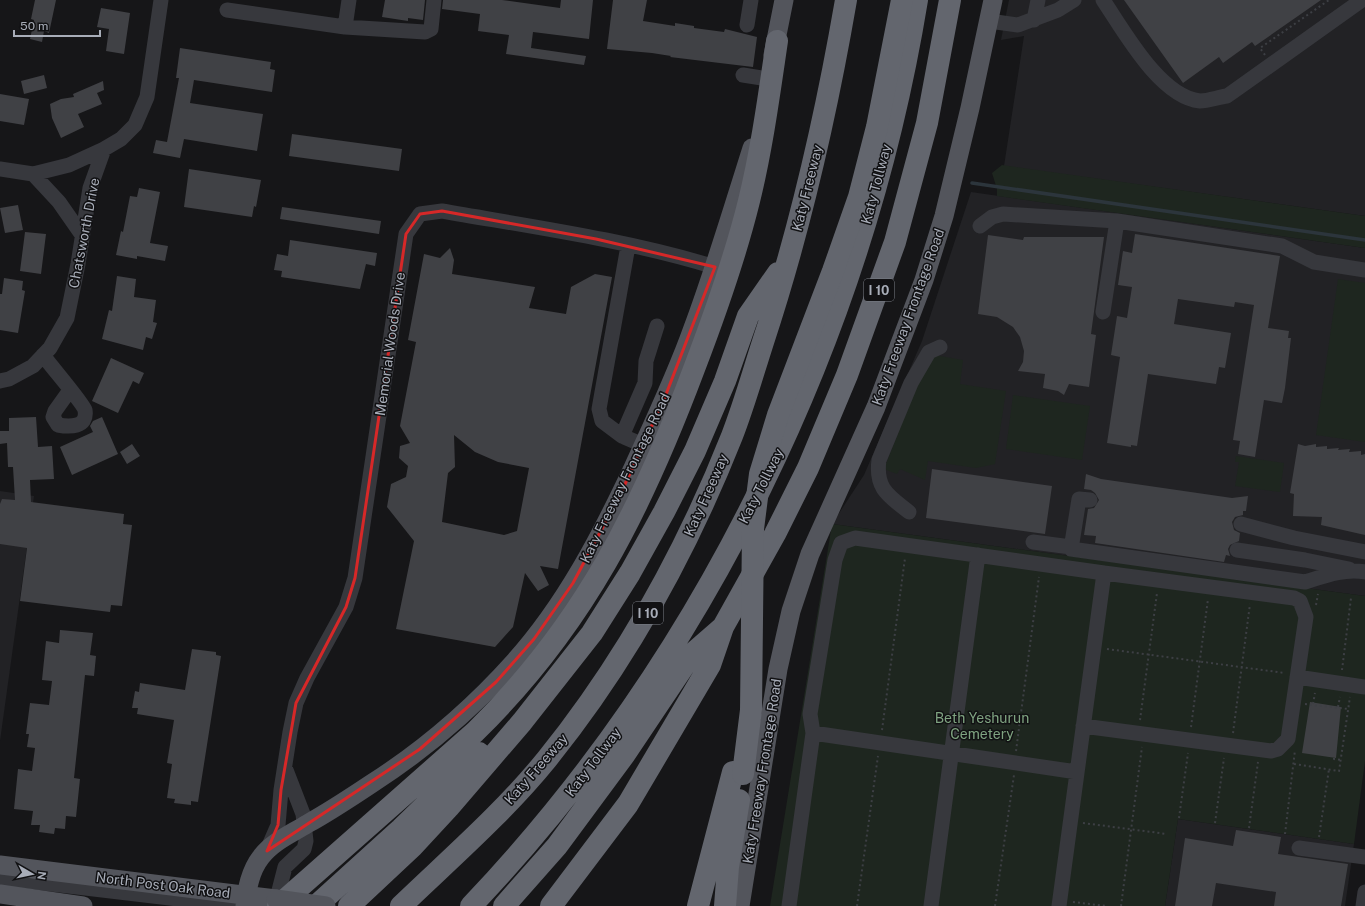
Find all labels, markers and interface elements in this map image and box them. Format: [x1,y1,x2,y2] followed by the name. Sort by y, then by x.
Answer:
[14,12,100,38] scale bar
[20,19,48,33] text: 50 m
[858,142,894,226] street label: Katy Tollway
[789,143,826,233] street label: Katy Freeway
[65,176,103,289] street label: Chatsworth Drive
[868,226,948,408] street label: Katy Freeway Frontage Road
[372,271,408,417] street label: Memorial Woods Drive
[864,279,894,301] road number: I 10
[577,390,673,566] street label: Katy Freeway Frontage Road
[735,445,787,526] street label: Katy Tollway
[681,451,731,539] street label: Katy Freeway
[633,602,663,624] road number: I 10
[739,677,785,865] street label: Katy Freeway Frontage Road
[935,710,1029,742] park label: Beth Yeshurun Cemetery
[562,724,624,800] street label: Katy Tollway
[501,730,571,808] street label: Katy Freeway
[12,854,52,894] north arrow
[95,869,231,901] street label: North Post Oak Road
[35,870,48,881] text: N

